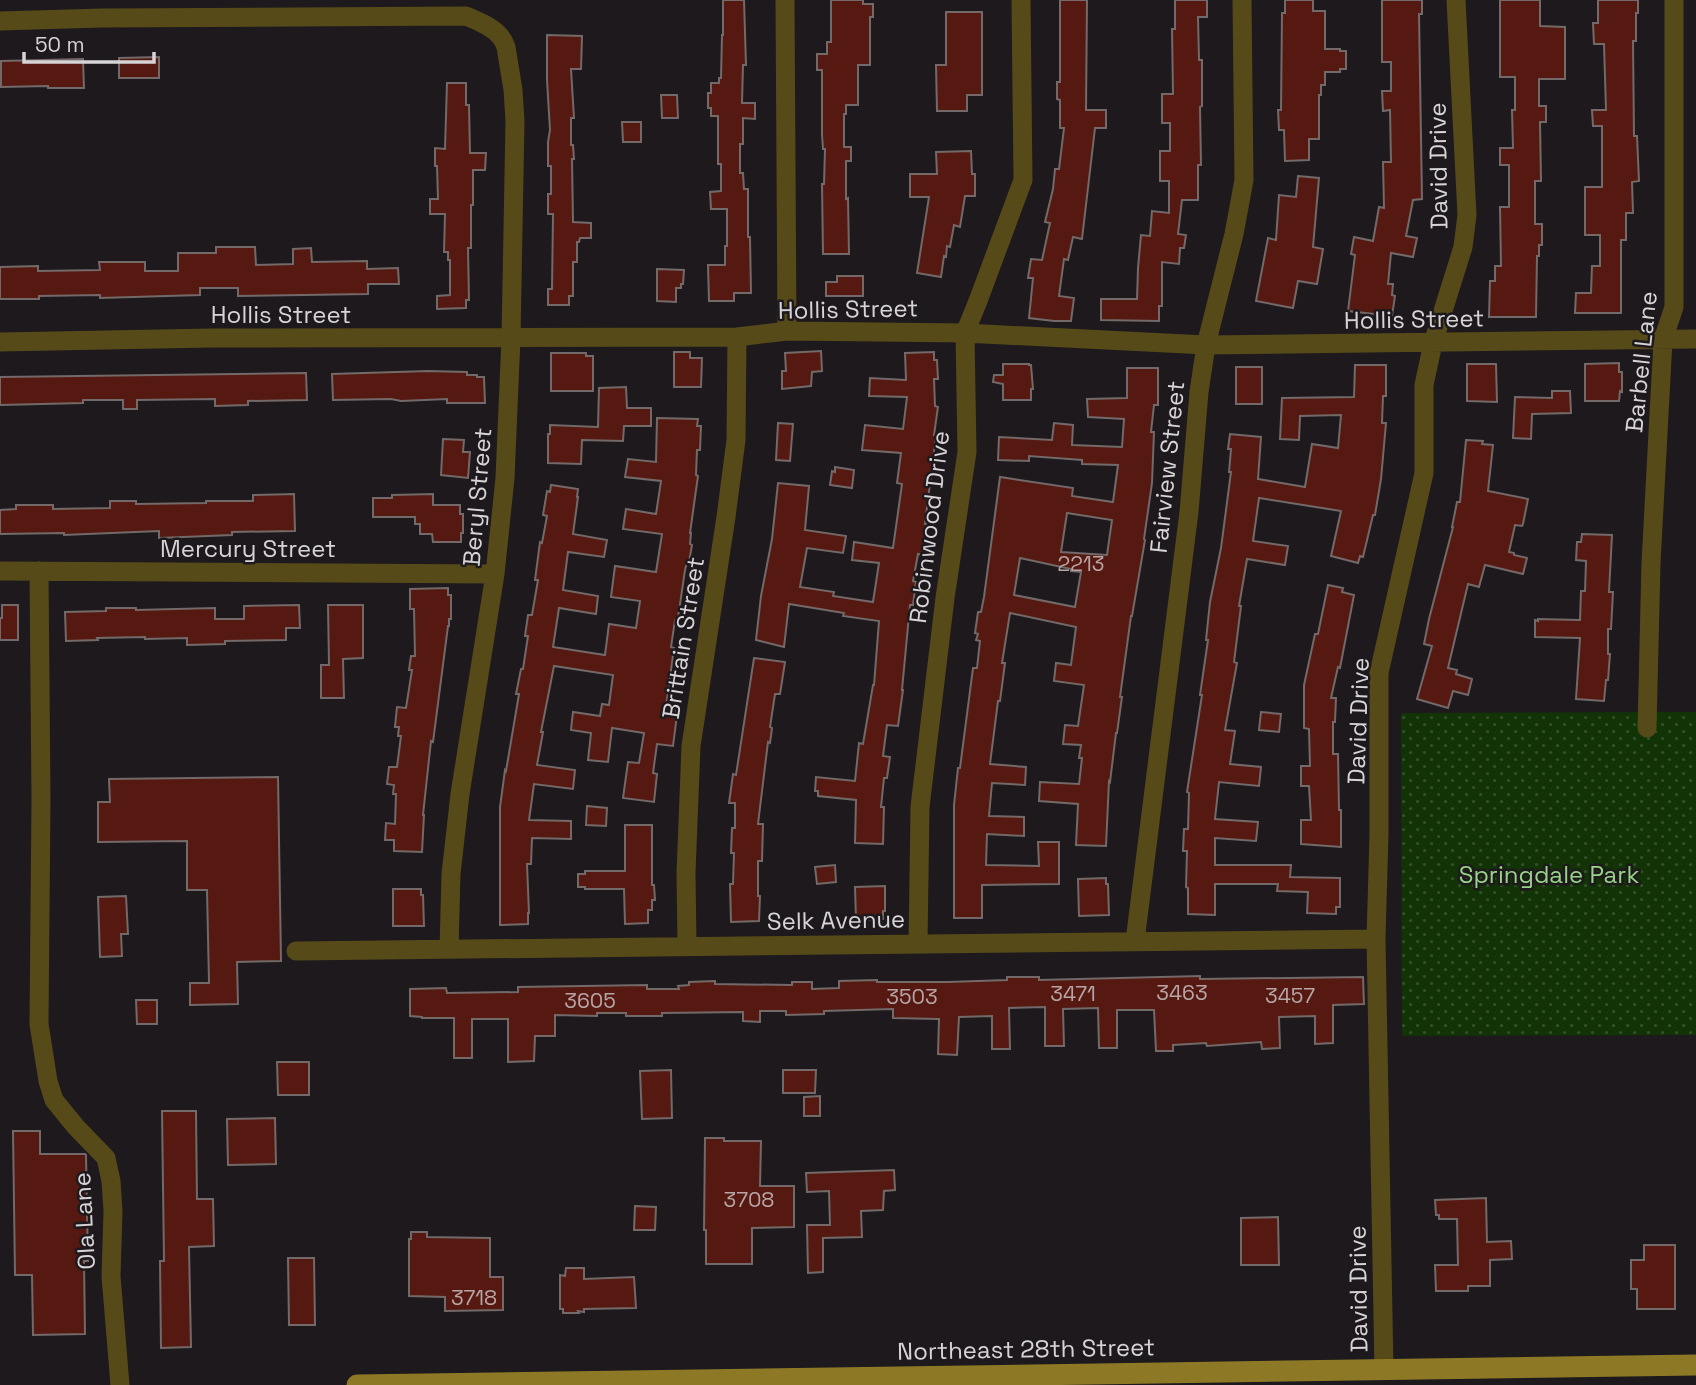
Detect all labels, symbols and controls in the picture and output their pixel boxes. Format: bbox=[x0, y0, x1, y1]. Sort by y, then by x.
scale bar bbox=[24, 21, 154, 65]
text: 50 m bbox=[35, 31, 85, 58]
street label: David Drive bbox=[1421, 102, 1455, 230]
street label: Barbell Lane bbox=[1618, 290, 1664, 434]
street label: Hollis Street bbox=[778, 292, 918, 326]
street label: Hollis Street bbox=[211, 299, 351, 330]
street label: Hollis Street bbox=[1344, 302, 1484, 336]
street label: Fairview Street bbox=[1143, 379, 1191, 555]
street label: Beryl Street bbox=[455, 426, 499, 568]
street label: Robinwood Drive bbox=[902, 429, 956, 625]
street label: Mercury Street bbox=[160, 533, 336, 564]
house number: 2213 bbox=[1058, 550, 1104, 577]
street label: Brittain Street bbox=[655, 555, 711, 721]
street label: David Drive bbox=[1340, 657, 1376, 785]
park label: Springdale Park bbox=[1459, 859, 1639, 890]
street label: Selk Avenue bbox=[767, 903, 905, 937]
house number: 3463 bbox=[1156, 979, 1208, 1006]
house number: 3471 bbox=[1050, 980, 1096, 1007]
house number: 3457 bbox=[1265, 982, 1315, 1009]
house number: 3503 bbox=[886, 983, 938, 1010]
house number: 3605 bbox=[564, 987, 616, 1014]
street label: Ola Lane bbox=[66, 1171, 102, 1271]
house number: 3708 bbox=[724, 1186, 774, 1213]
street label: David Drive bbox=[1341, 1225, 1375, 1353]
house number: 3718 bbox=[451, 1284, 497, 1311]
street label: Northeast 28th Street bbox=[897, 1331, 1155, 1367]

